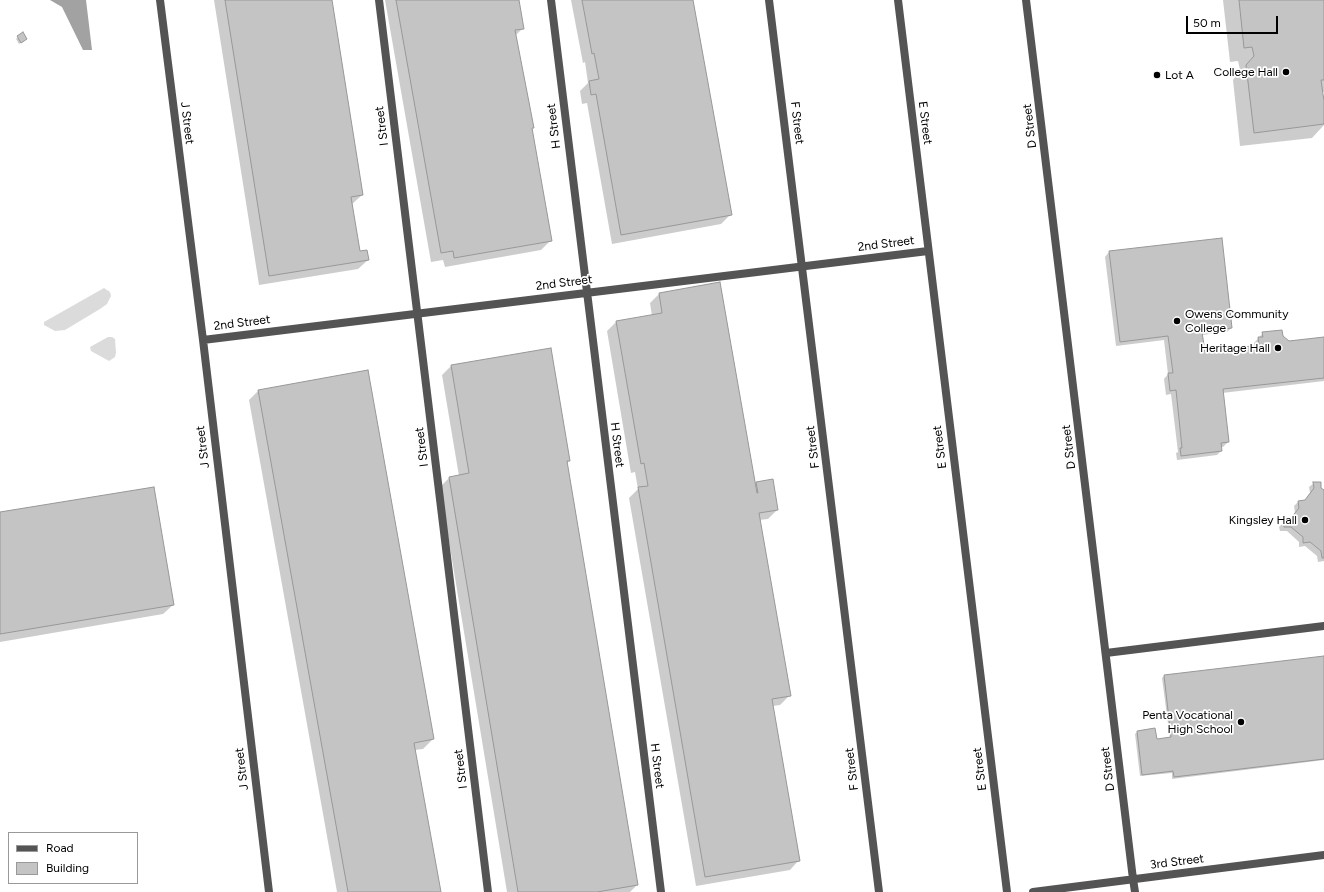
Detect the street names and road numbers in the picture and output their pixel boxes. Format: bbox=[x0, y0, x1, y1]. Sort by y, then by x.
street label: E Street bbox=[915, 100, 935, 146]
street label: J Street bbox=[177, 101, 197, 145]
street label: F Street bbox=[787, 101, 807, 145]
street label: H Street bbox=[544, 103, 564, 149]
street label: D Street bbox=[1020, 103, 1040, 149]
street label: I Street bbox=[372, 105, 392, 147]
street label: 2nd Street bbox=[857, 233, 915, 255]
street label: 2nd Street bbox=[535, 272, 593, 294]
street label: 2nd Street bbox=[213, 312, 271, 334]
street label: H Street bbox=[607, 422, 627, 468]
street label: E Street bbox=[930, 424, 950, 470]
street label: D Street bbox=[1059, 424, 1079, 470]
street label: J Street bbox=[193, 425, 213, 469]
street label: F Street bbox=[803, 425, 823, 469]
street label: I Street bbox=[412, 426, 432, 468]
street label: H Street bbox=[647, 743, 667, 789]
street label: E Street bbox=[970, 746, 990, 792]
street label: D Street bbox=[1098, 746, 1118, 792]
street label: J Street bbox=[232, 747, 252, 791]
street label: F Street bbox=[842, 747, 862, 791]
street label: I Street bbox=[451, 748, 471, 790]
street label: 3rd Street bbox=[1149, 852, 1205, 872]

